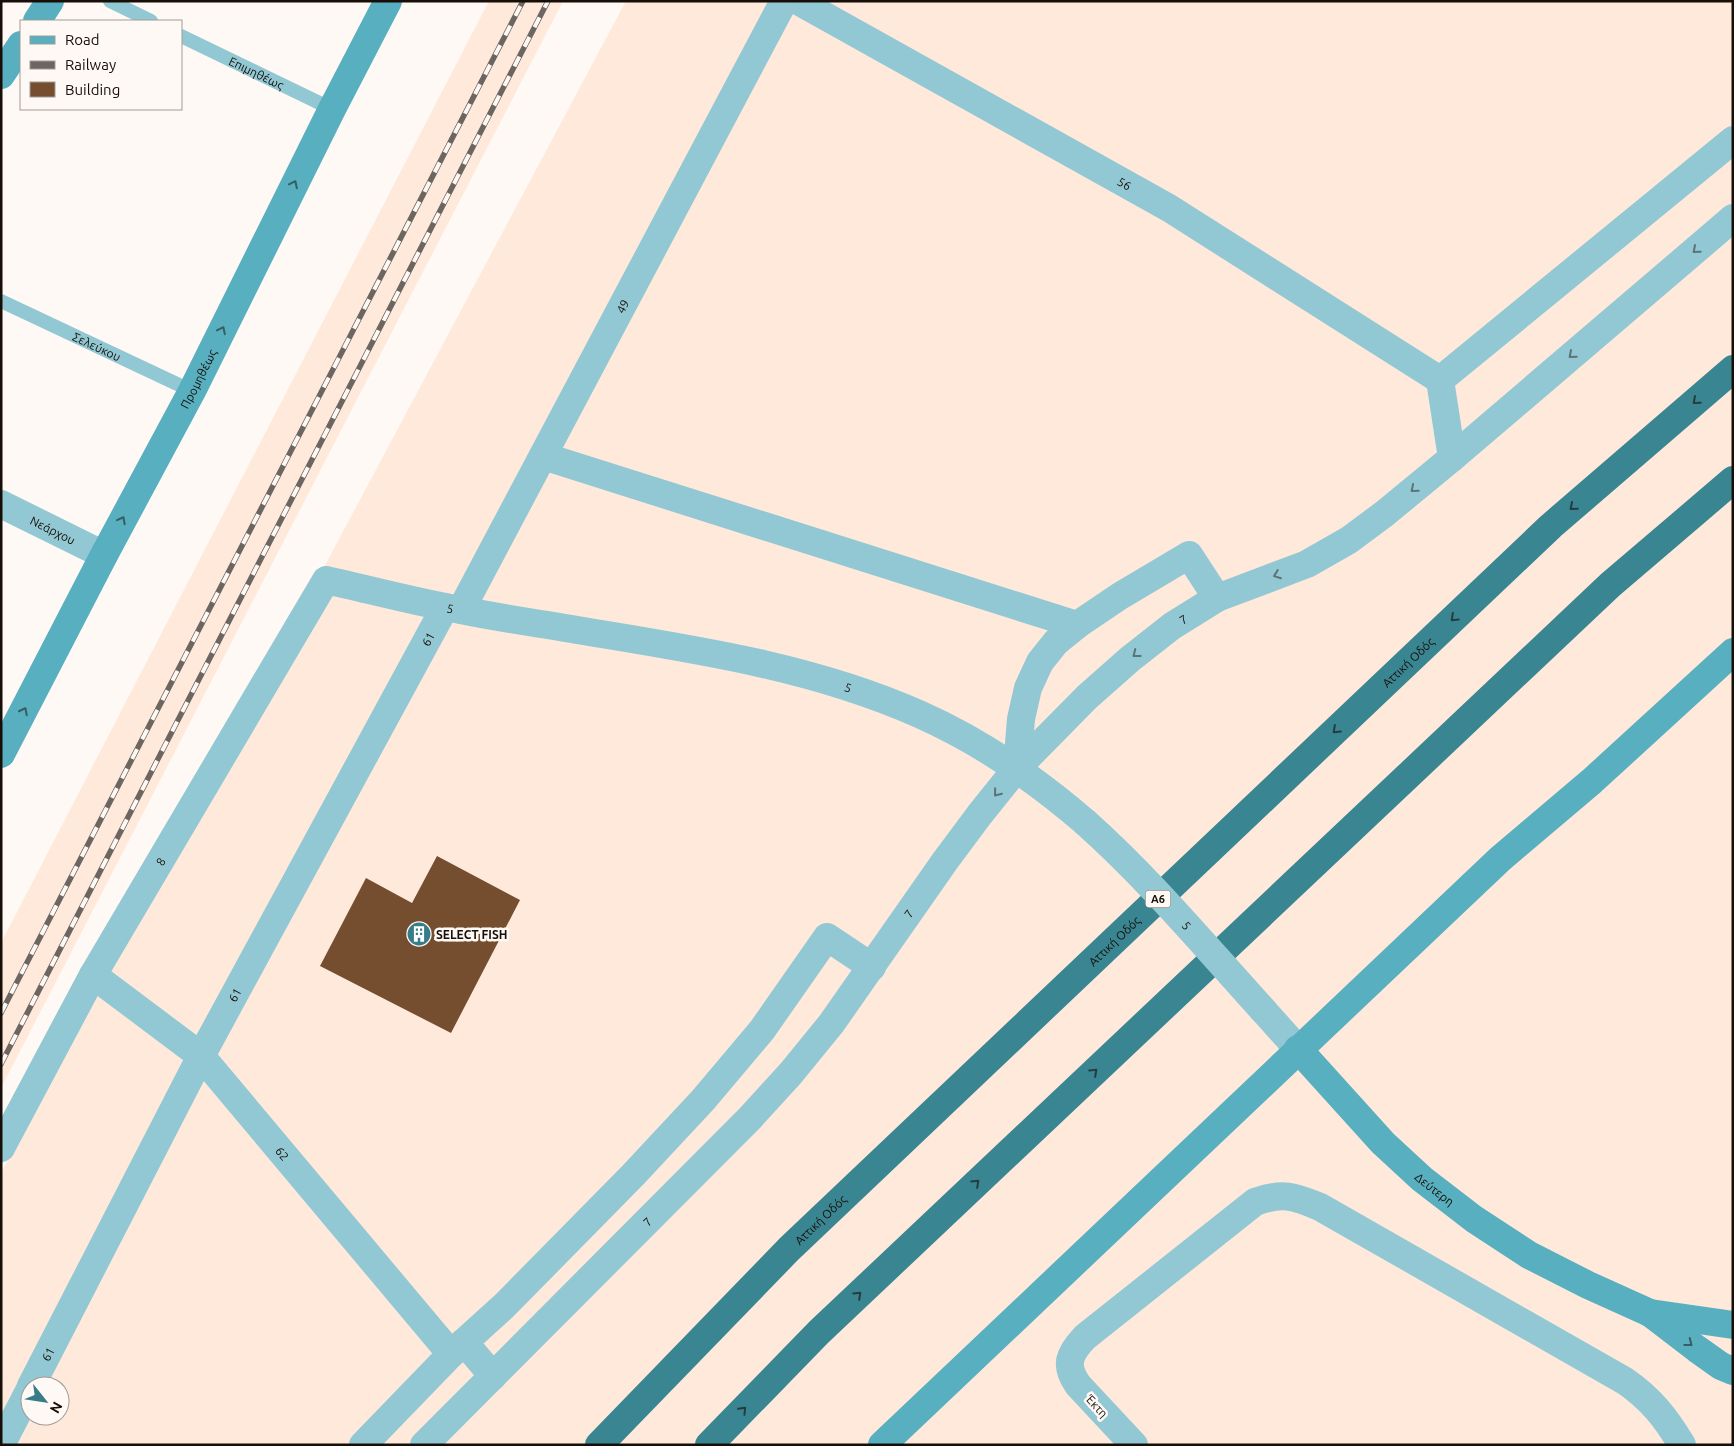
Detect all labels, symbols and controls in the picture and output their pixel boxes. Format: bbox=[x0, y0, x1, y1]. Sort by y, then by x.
legend bbox=[20, 20, 182, 110]
text: Road bbox=[65, 31, 100, 48]
street label: Επιμηθέως bbox=[227, 54, 287, 92]
text: Railway bbox=[65, 56, 116, 73]
text: Building bbox=[65, 81, 120, 98]
street label: 56 bbox=[1116, 174, 1134, 192]
one-way arrow bbox=[288, 180, 298, 189]
one-way arrow bbox=[1692, 244, 1701, 253]
street label: 49 bbox=[613, 297, 631, 315]
one-way arrow bbox=[216, 326, 226, 335]
street label: Σελεύκου bbox=[71, 329, 123, 363]
street label: Προμηθέως bbox=[177, 346, 220, 410]
one-way arrow bbox=[1569, 349, 1578, 358]
one-way arrow bbox=[1692, 395, 1701, 404]
one-way arrow bbox=[1411, 484, 1420, 492]
one-way arrow bbox=[1569, 501, 1578, 510]
street label: Νεάρχου bbox=[28, 513, 78, 546]
one-way arrow bbox=[116, 516, 126, 525]
one-way arrow bbox=[1273, 569, 1282, 579]
street label: 5 bbox=[446, 601, 455, 615]
street label: 7 bbox=[1177, 612, 1189, 626]
one-way arrow bbox=[1451, 612, 1460, 621]
street label: 61 bbox=[419, 630, 437, 648]
street label: Αττική Οδός bbox=[1379, 634, 1437, 689]
one-way arrow bbox=[1133, 648, 1142, 657]
street label: 5 bbox=[843, 680, 853, 694]
one-way arrow bbox=[18, 707, 28, 716]
one-way arrow bbox=[1333, 724, 1342, 733]
one-way arrow bbox=[994, 787, 1002, 796]
street label: 8 bbox=[153, 855, 168, 867]
road number: Α6 bbox=[1146, 891, 1170, 908]
street label: 7 bbox=[901, 907, 916, 920]
street label: Αττική Οδός bbox=[1086, 913, 1143, 968]
street label: 5 bbox=[1180, 918, 1194, 932]
building icon: SELECT FISH bbox=[406, 921, 432, 947]
place label: SELECT FISH bbox=[436, 928, 507, 941]
street label: 61 bbox=[225, 986, 243, 1004]
one-way arrow bbox=[1089, 1069, 1098, 1078]
street label: 62 bbox=[273, 1144, 292, 1163]
street label: Δεύτερη bbox=[1413, 1170, 1457, 1208]
one-way arrow bbox=[970, 1180, 979, 1189]
street label: Αττική Οδός bbox=[792, 1192, 850, 1247]
street label: 7 bbox=[640, 1214, 654, 1228]
one-way arrow bbox=[852, 1292, 861, 1301]
one-way arrow bbox=[1683, 1337, 1693, 1346]
street label: 61 bbox=[39, 1345, 56, 1363]
north arrow bbox=[20, 1376, 70, 1426]
street label: Έκτη bbox=[1083, 1391, 1111, 1420]
text: N bbox=[47, 1399, 66, 1416]
one-way arrow bbox=[737, 1407, 746, 1416]

